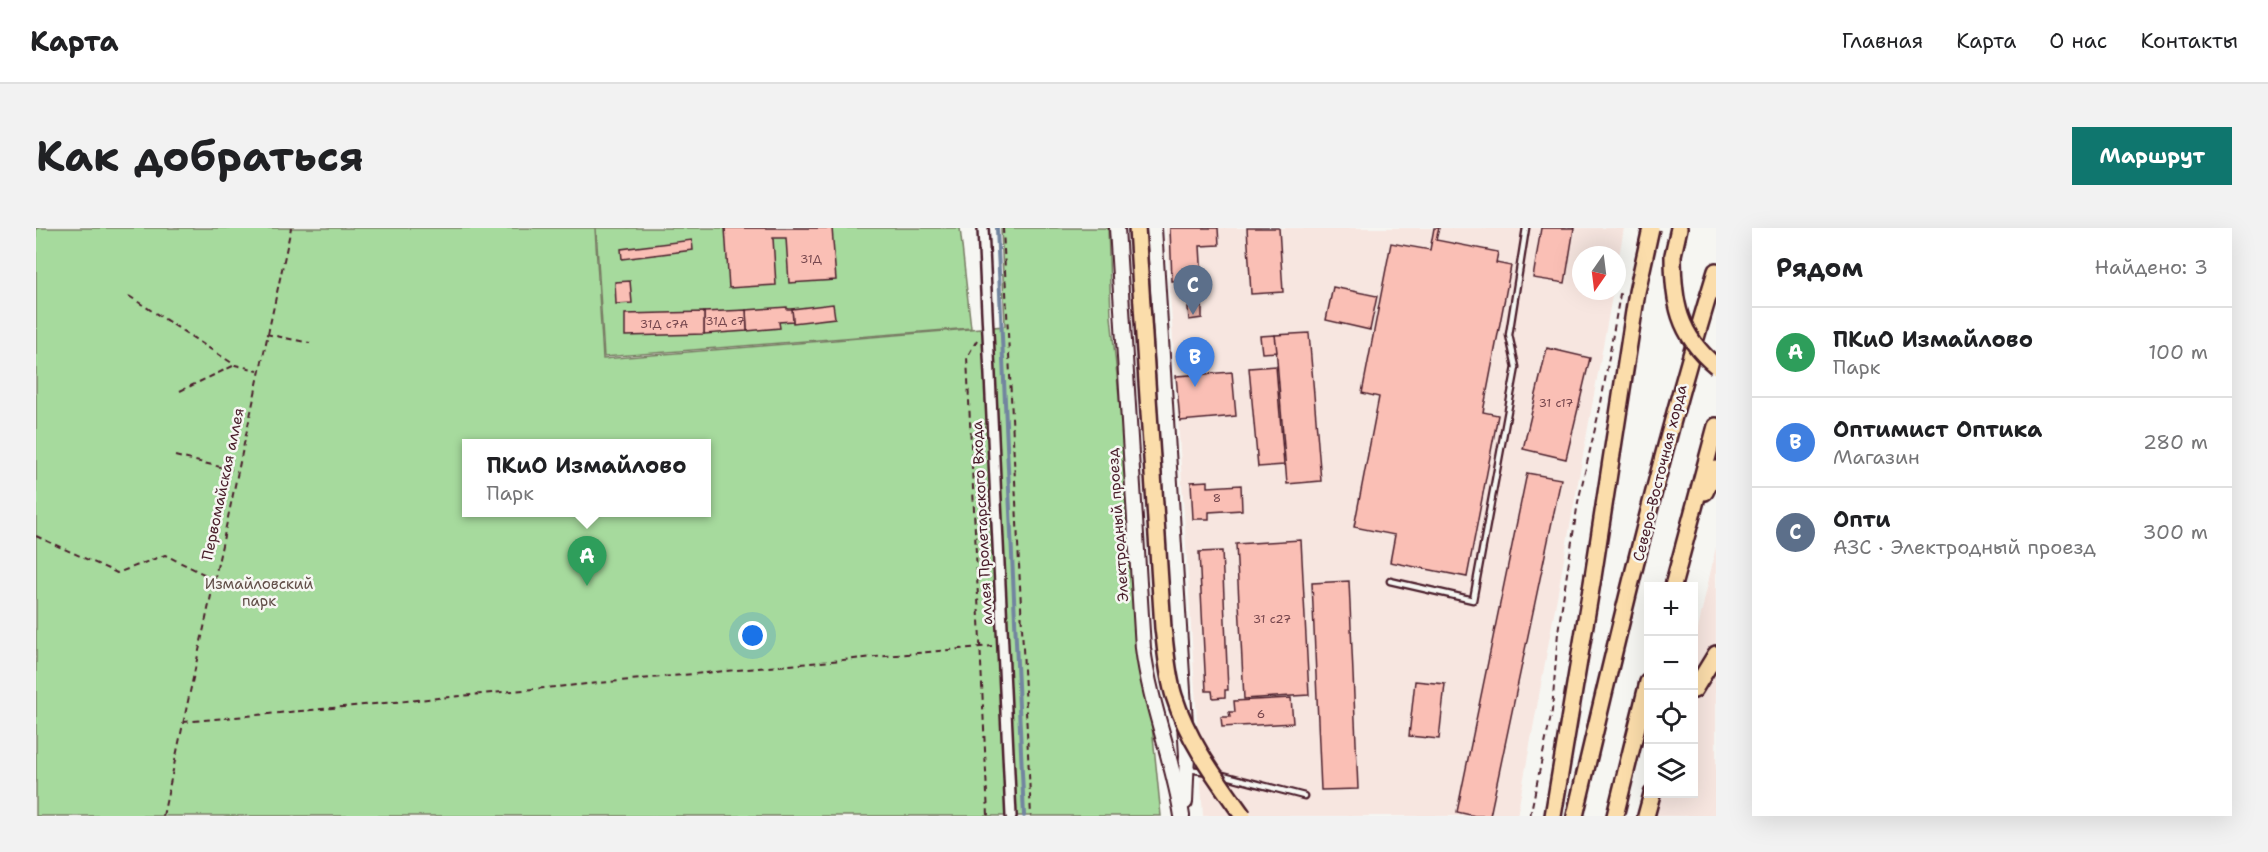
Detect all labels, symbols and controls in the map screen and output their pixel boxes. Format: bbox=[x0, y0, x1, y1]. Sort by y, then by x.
text: Карта bbox=[30, 22, 119, 60]
text: Главная bbox=[1842, 27, 1923, 55]
text: Карта bbox=[1956, 27, 2016, 55]
text: О нас bbox=[2049, 27, 2107, 55]
text: Контакты bbox=[2140, 27, 2238, 55]
button: Маршрут bbox=[2072, 127, 2232, 185]
text: Как добраться bbox=[36, 128, 364, 184]
north arrow bbox=[1572, 246, 1626, 300]
text: Рядом bbox=[1776, 250, 1863, 285]
house number: 31Д bbox=[800, 251, 822, 267]
text: Найдено: 3 bbox=[2095, 254, 2208, 280]
pin: C bbox=[1174, 266, 1212, 315]
house number: 31Д с7 bbox=[705, 313, 745, 329]
house number: 31Д с7А bbox=[640, 316, 689, 332]
text: ПКиО Измайлово bbox=[1833, 325, 2033, 354]
pin: B bbox=[1176, 338, 1214, 387]
text: A bbox=[1788, 339, 1803, 365]
text: 100 m bbox=[2148, 339, 2208, 365]
text: Парк bbox=[1833, 354, 1880, 380]
street label: Северо-Восточная хорда bbox=[1628, 382, 1692, 564]
house number: 31 с17 bbox=[1539, 395, 1573, 411]
street label: Первомайская аллея bbox=[197, 406, 249, 562]
text: Оптимист Оптика bbox=[1833, 415, 2042, 444]
street label: аллея Пролетарского Входа bbox=[967, 420, 997, 626]
text: B bbox=[1789, 429, 1802, 455]
text: 280 m bbox=[2143, 429, 2208, 455]
popup bbox=[462, 439, 711, 517]
text: Магазин bbox=[1833, 444, 1920, 470]
street label: Электродный проезд bbox=[1103, 447, 1133, 602]
text: ПКиО Измайлово bbox=[487, 451, 686, 480]
text: Парк bbox=[487, 480, 534, 506]
house number: 8 bbox=[1213, 490, 1221, 506]
text: Опти bbox=[1833, 505, 1891, 534]
text: C bbox=[1789, 519, 1802, 545]
text: 300 m bbox=[2142, 519, 2208, 545]
text: АЗС · Электродный проезд bbox=[1833, 534, 2096, 560]
pin: A bbox=[568, 536, 606, 586]
park label: Измайловский парк bbox=[205, 574, 314, 611]
map controls bbox=[1644, 582, 1698, 798]
button: + bbox=[1644, 582, 1698, 636]
house number: 31 с27 bbox=[1253, 611, 1291, 627]
your location bbox=[738, 621, 767, 650]
button: − bbox=[1644, 636, 1698, 690]
button: locate bbox=[1644, 690, 1698, 744]
house number: 6 bbox=[1257, 706, 1265, 722]
button: layers bbox=[1644, 744, 1698, 798]

